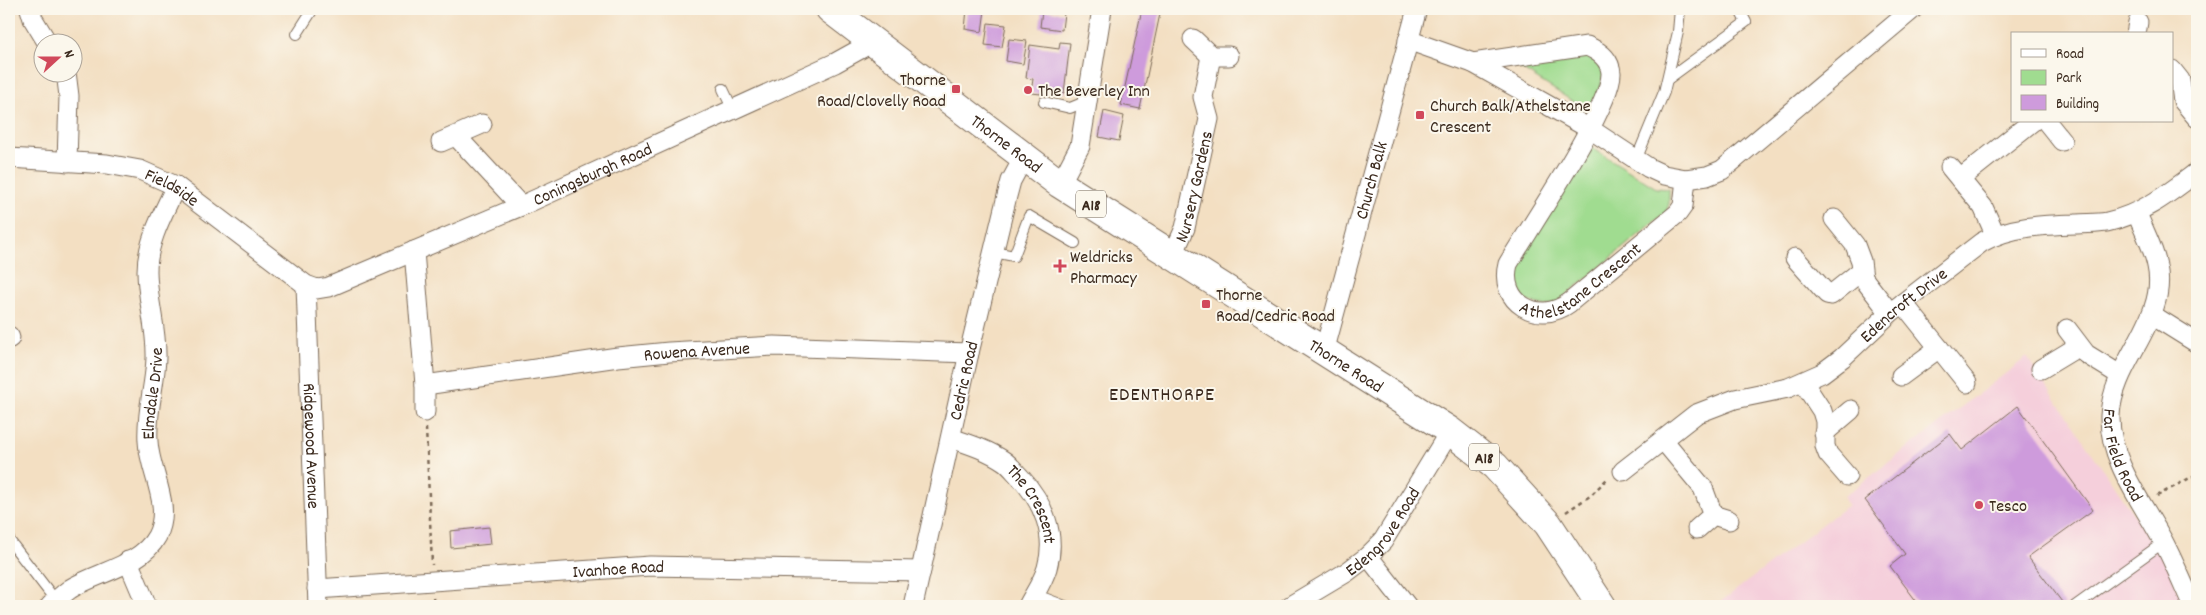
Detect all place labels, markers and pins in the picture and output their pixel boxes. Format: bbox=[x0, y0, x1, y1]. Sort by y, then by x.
place label: Thorne Road/Clovelly Road bbox=[817, 69, 946, 115]
place label: The Beverley Inn bbox=[1038, 80, 1150, 105]
marker: Thorne Road/Clovelly Road bbox=[950, 83, 962, 95]
marker: The Beverley Inn bbox=[1022, 84, 1034, 96]
place label: Church Balk/Athelstane Crescent bbox=[1430, 95, 1591, 141]
marker: Church Balk/Athelstane Crescent bbox=[1414, 109, 1426, 121]
place label: Weldricks Pharmacy bbox=[1070, 246, 1138, 292]
marker: Weldricks Pharmacy bbox=[1054, 260, 1066, 272]
place label: Thorne Road/Cedric Road bbox=[1216, 284, 1335, 330]
marker: Thorne Road/Cedric Road bbox=[1200, 298, 1212, 310]
place label: Tesco bbox=[1989, 495, 2027, 520]
marker: Tesco bbox=[1973, 499, 1985, 511]

